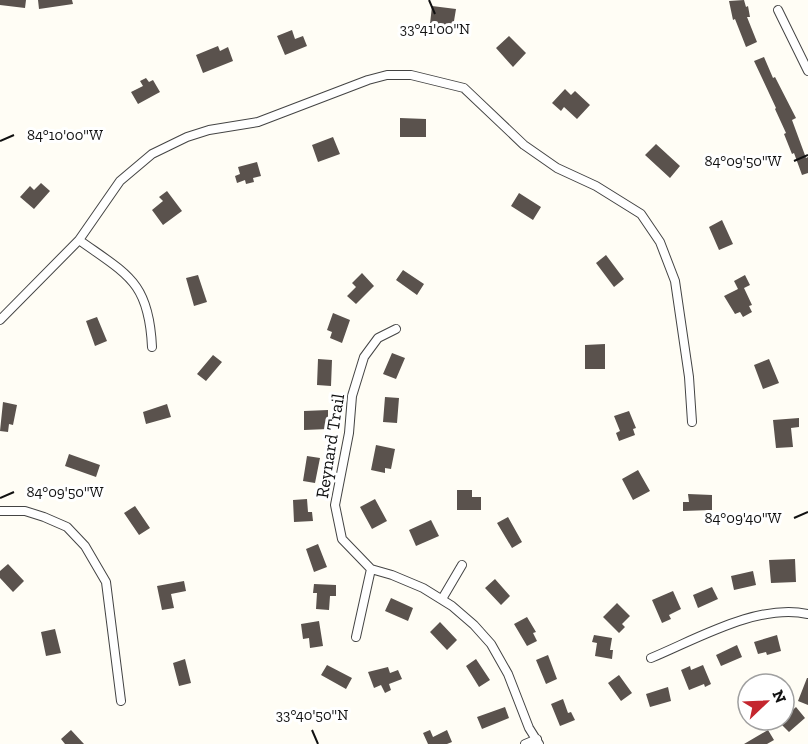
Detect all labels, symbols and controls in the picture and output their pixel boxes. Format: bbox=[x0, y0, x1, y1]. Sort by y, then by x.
text: 33°41'00"N bbox=[400, 20, 470, 38]
text: 84°10'00"W bbox=[27, 126, 103, 144]
text: 84°09'50"W bbox=[704, 152, 782, 170]
street label: Reynard Trail bbox=[311, 392, 349, 500]
text: 84°09'50"W bbox=[26, 483, 104, 501]
text: 84°09'40"W bbox=[705, 509, 782, 527]
north arrow bbox=[736, 672, 796, 732]
text: N bbox=[768, 687, 790, 706]
text: 33°40'50"N bbox=[276, 706, 348, 724]

